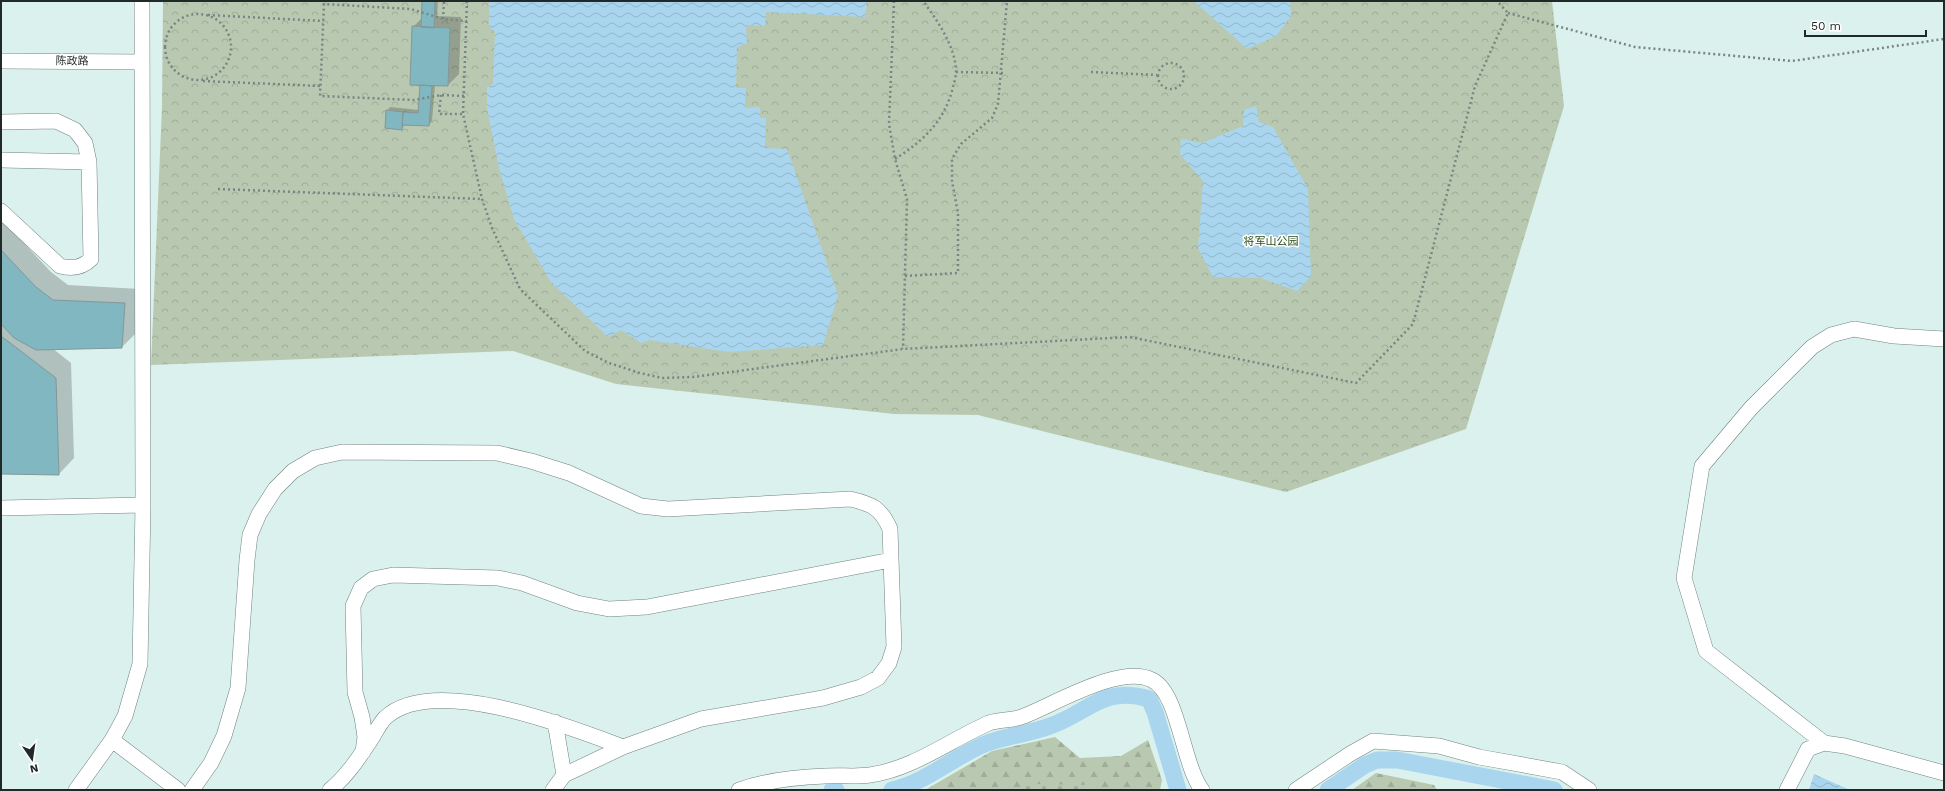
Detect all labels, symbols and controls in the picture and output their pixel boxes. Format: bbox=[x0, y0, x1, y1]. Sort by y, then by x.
scale bar bbox=[1805, 12, 1926, 38]
text: 50 m bbox=[1811, 19, 1841, 33]
street label: 陈政路 bbox=[55, 54, 89, 68]
park label: 将军山公园 bbox=[1244, 235, 1299, 248]
north arrow bbox=[12, 739, 52, 779]
text: N bbox=[29, 761, 40, 776]

